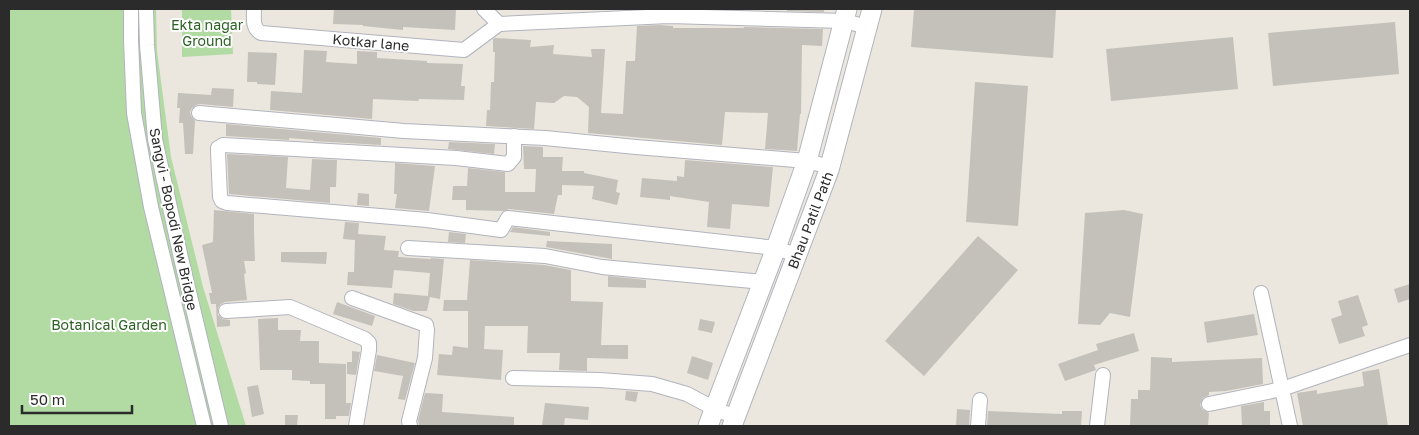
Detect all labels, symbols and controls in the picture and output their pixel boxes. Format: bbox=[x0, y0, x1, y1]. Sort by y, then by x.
park label: Ekta nagar Ground bbox=[171, 16, 244, 49]
street label: Kotkar lane bbox=[332, 30, 410, 54]
street label: Sangvi - Bopodi New Bridge bbox=[146, 126, 202, 312]
street label: Bhau Patil Path bbox=[784, 169, 836, 271]
park label: Botanical Garden bbox=[51, 316, 167, 333]
scale bar bbox=[22, 382, 132, 414]
text: 50 m bbox=[30, 390, 65, 408]

